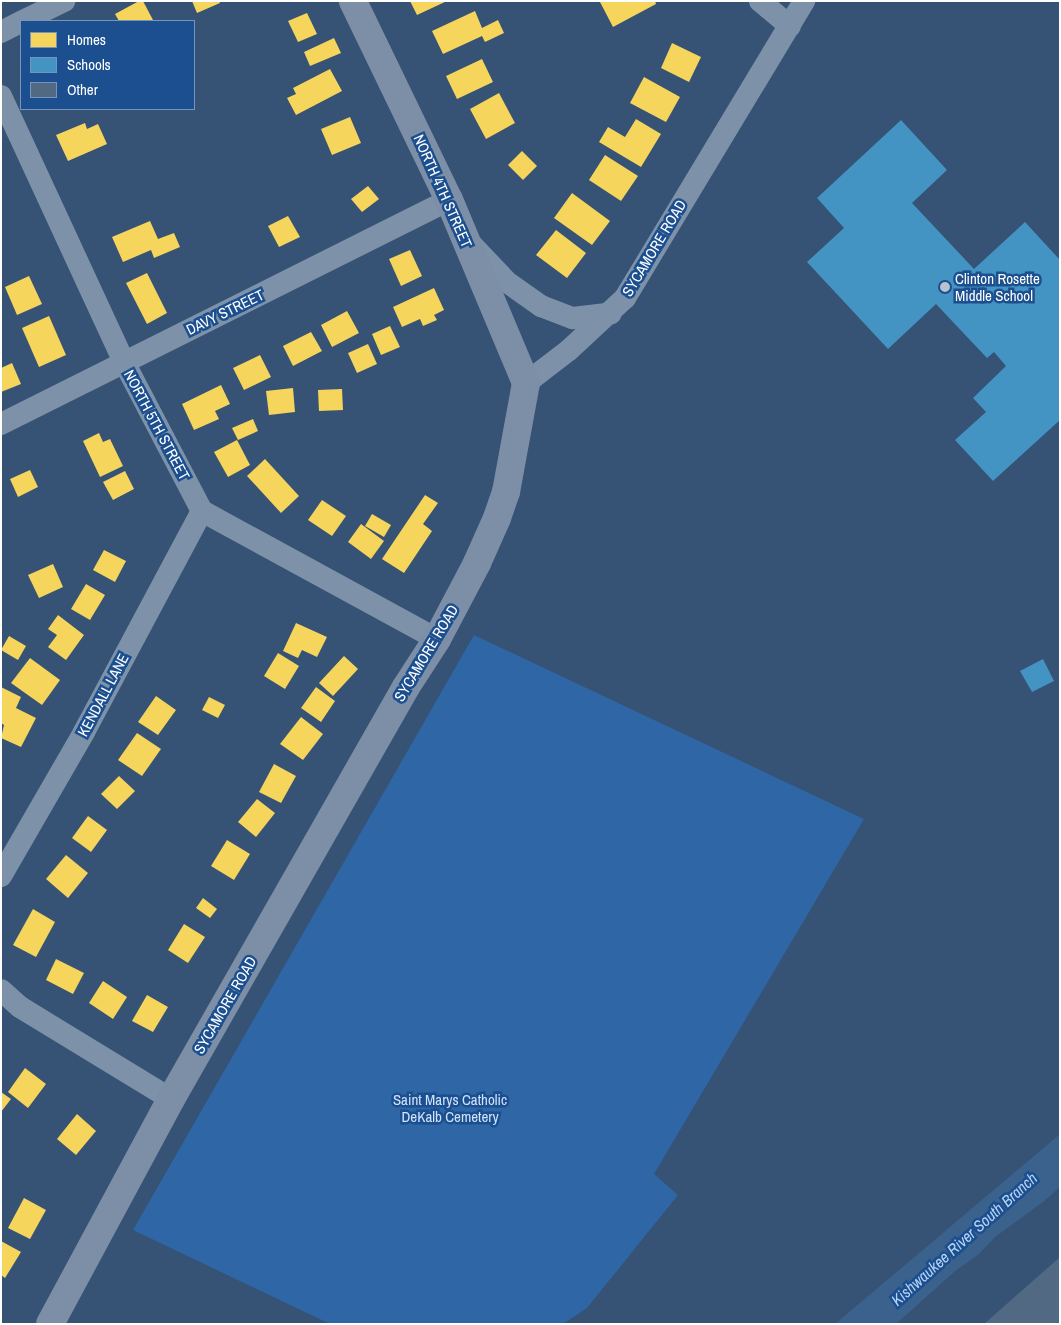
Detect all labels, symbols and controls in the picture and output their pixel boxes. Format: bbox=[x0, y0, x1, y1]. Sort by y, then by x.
legend bbox=[20, 20, 195, 110]
text: Homes bbox=[67, 29, 106, 50]
text: Schools bbox=[67, 54, 111, 75]
text: Other bbox=[67, 79, 98, 100]
street label: NORTH 4TH STREET bbox=[410, 132, 476, 250]
street label: SYCAMORE ROAD bbox=[618, 196, 690, 300]
place label: Clinton Rosette Middle School bbox=[955, 269, 1040, 304]
marker: Clinton Rosette Middle School bbox=[939, 281, 951, 293]
street label: DAVY STREET bbox=[183, 285, 267, 339]
street label: NORTH 5TH STREET bbox=[120, 367, 194, 483]
street label: SYCAMORE ROAD bbox=[390, 601, 462, 705]
street label: KENDALL LANE bbox=[74, 650, 132, 740]
street label: SYCAMORE ROAD bbox=[190, 953, 260, 1057]
park label: Saint Marys Catholic DeKalb Cemetery bbox=[393, 1090, 507, 1125]
water label: Kishwaukee River South Branch bbox=[887, 1168, 1041, 1310]

